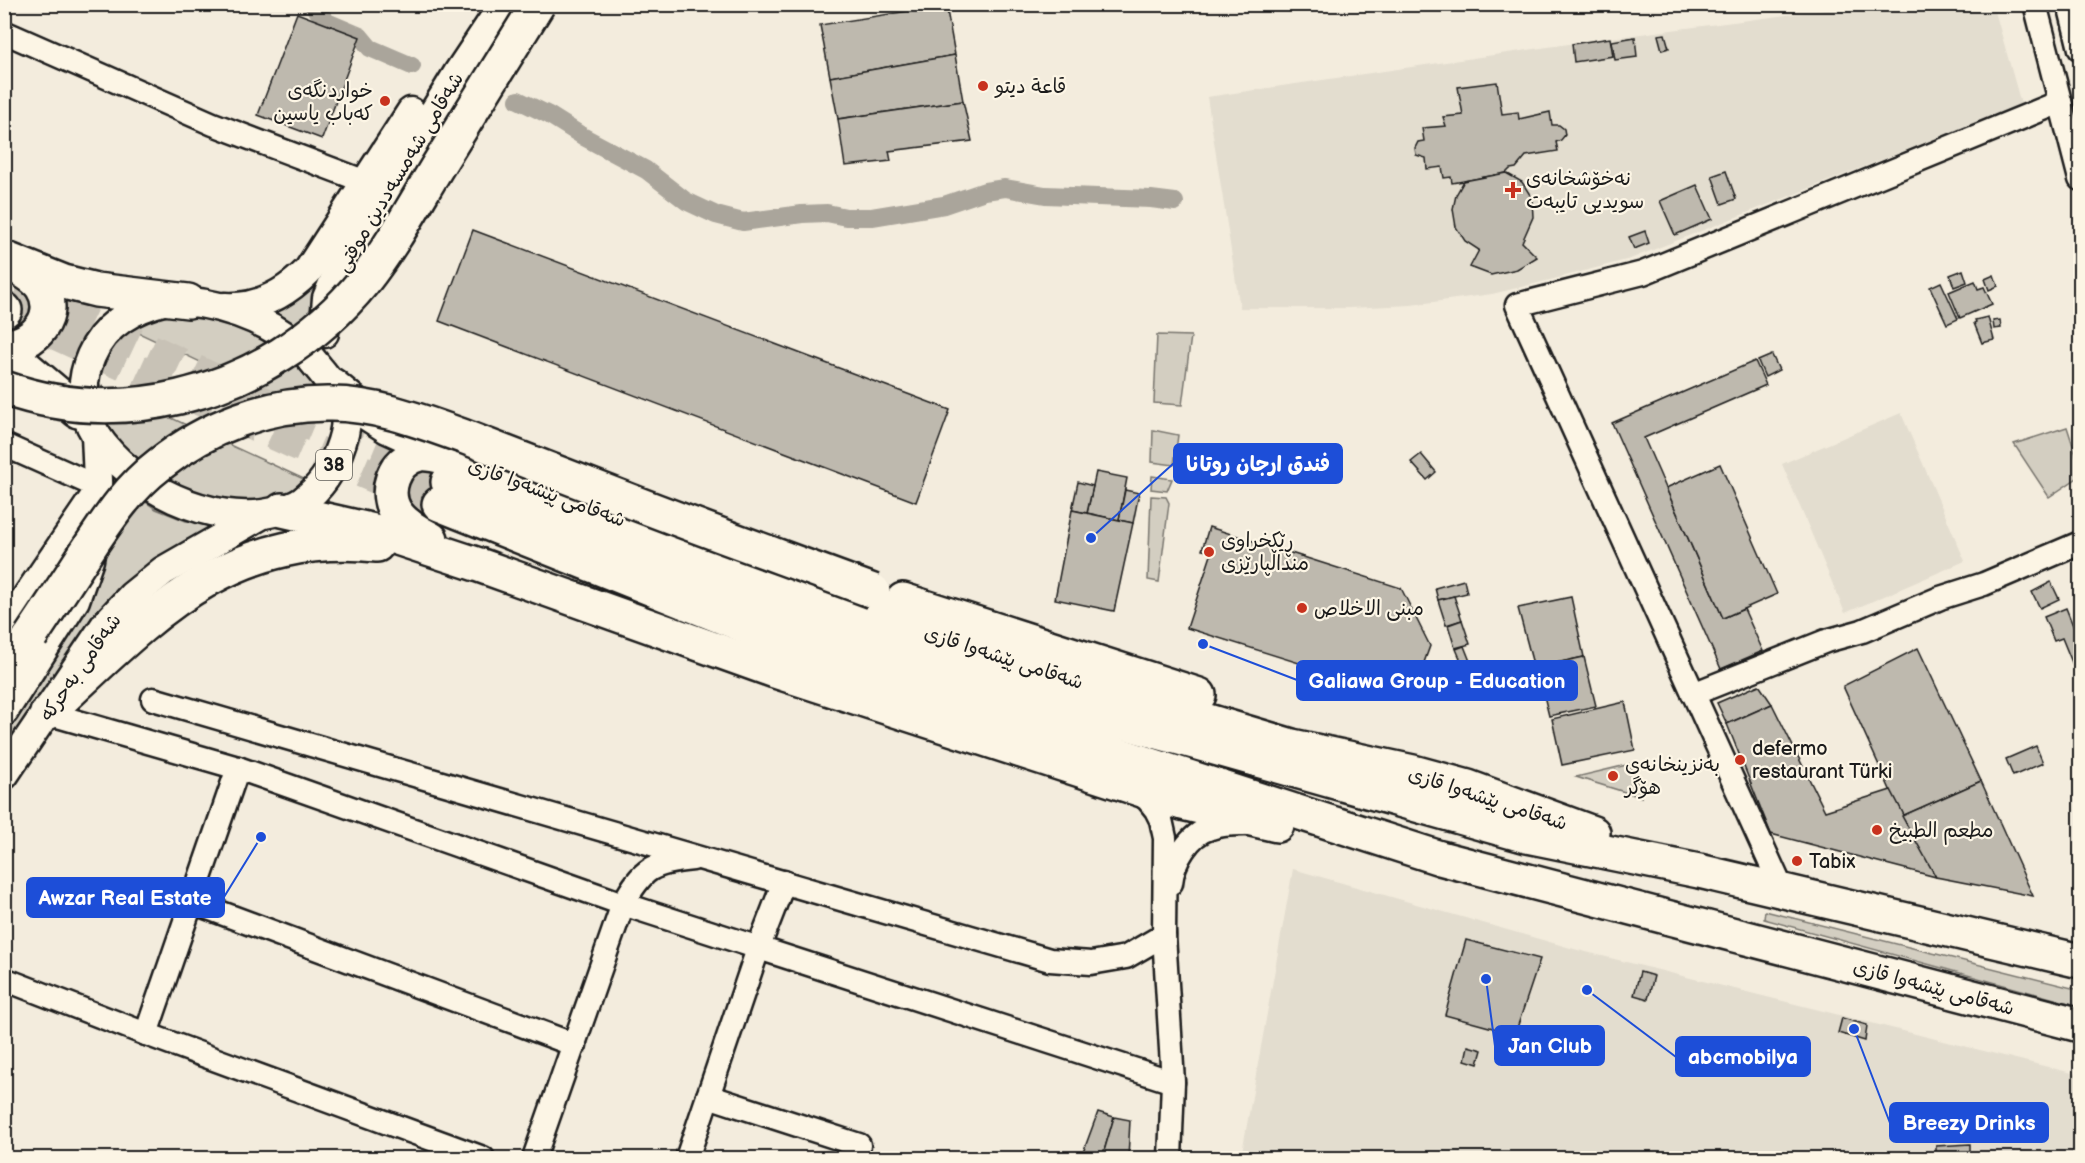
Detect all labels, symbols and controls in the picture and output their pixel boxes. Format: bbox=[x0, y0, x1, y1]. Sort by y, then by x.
street label: شەقامی شەمسەددین موفتی bbox=[331, 68, 469, 277]
place label: قاعة ديتو bbox=[994, 75, 1066, 99]
place label: خواردنگەی کەباب یاسین bbox=[273, 79, 373, 126]
marker: قاعة ديتو bbox=[976, 79, 990, 93]
marker: خواردنگەی کەباب یاسین bbox=[378, 94, 392, 108]
place label: نەخۆشخانەی سویدیی تایبەت bbox=[1526, 167, 1644, 214]
marker: نەخۆشخانەی سویدیی تایبەت bbox=[1504, 181, 1522, 199]
callout: فندق ارجان روتانا bbox=[1174, 444, 1342, 483]
road number: 38 bbox=[316, 450, 352, 480]
text: فندق ارجان روتانا bbox=[1186, 452, 1330, 477]
street label: شەقامی پێشەوا قازی bbox=[465, 453, 629, 533]
place label: ڕێکخراوی منداڵپارێزی bbox=[1221, 529, 1309, 576]
marker: ڕێکخراوی منداڵپارێزی bbox=[1202, 545, 1216, 559]
place label: مبنى الاخلاص bbox=[1314, 597, 1424, 621]
marker: مبنى الاخلاص bbox=[1295, 601, 1309, 615]
street label: شەقامی بەحرکە bbox=[35, 609, 127, 726]
street label: شەقامی پێشەوا قازی bbox=[921, 621, 1086, 695]
callout: Galiawa Group - Education bbox=[1297, 661, 1577, 700]
text: Galiawa Group - Education bbox=[1309, 669, 1565, 694]
place label: defermo restaurant Türki bbox=[1752, 737, 1892, 784]
place label: بەنزینخانەی هۆگر bbox=[1623, 753, 1720, 800]
marker: defermo restaurant Türki bbox=[1733, 753, 1747, 767]
street label: شەقامی پێشەوا قازی bbox=[1405, 762, 1570, 836]
marker: بەنزینخانەی هۆگر bbox=[1606, 769, 1620, 783]
place label: مطعم الطبيخ bbox=[1889, 819, 1994, 845]
marker: مطعم الطبيخ bbox=[1870, 823, 1884, 837]
place label: Tabix bbox=[1809, 850, 1856, 874]
marker: Tabix bbox=[1790, 854, 1804, 868]
callout: Awzar Real Estate bbox=[27, 878, 224, 917]
text: Awzar Real Estate bbox=[37, 886, 212, 911]
street label: شەقامی پێشەوا قازی bbox=[1851, 955, 2017, 1021]
callout: Jan Club bbox=[1495, 1026, 1604, 1065]
text: Jan Club bbox=[1508, 1034, 1592, 1059]
callout: abcmobilya bbox=[1676, 1037, 1810, 1076]
text: abcmobilya bbox=[1688, 1045, 1798, 1070]
callout: Breezy Drinks bbox=[1890, 1103, 2048, 1142]
text: Breezy Drinks bbox=[1903, 1111, 2035, 1136]

